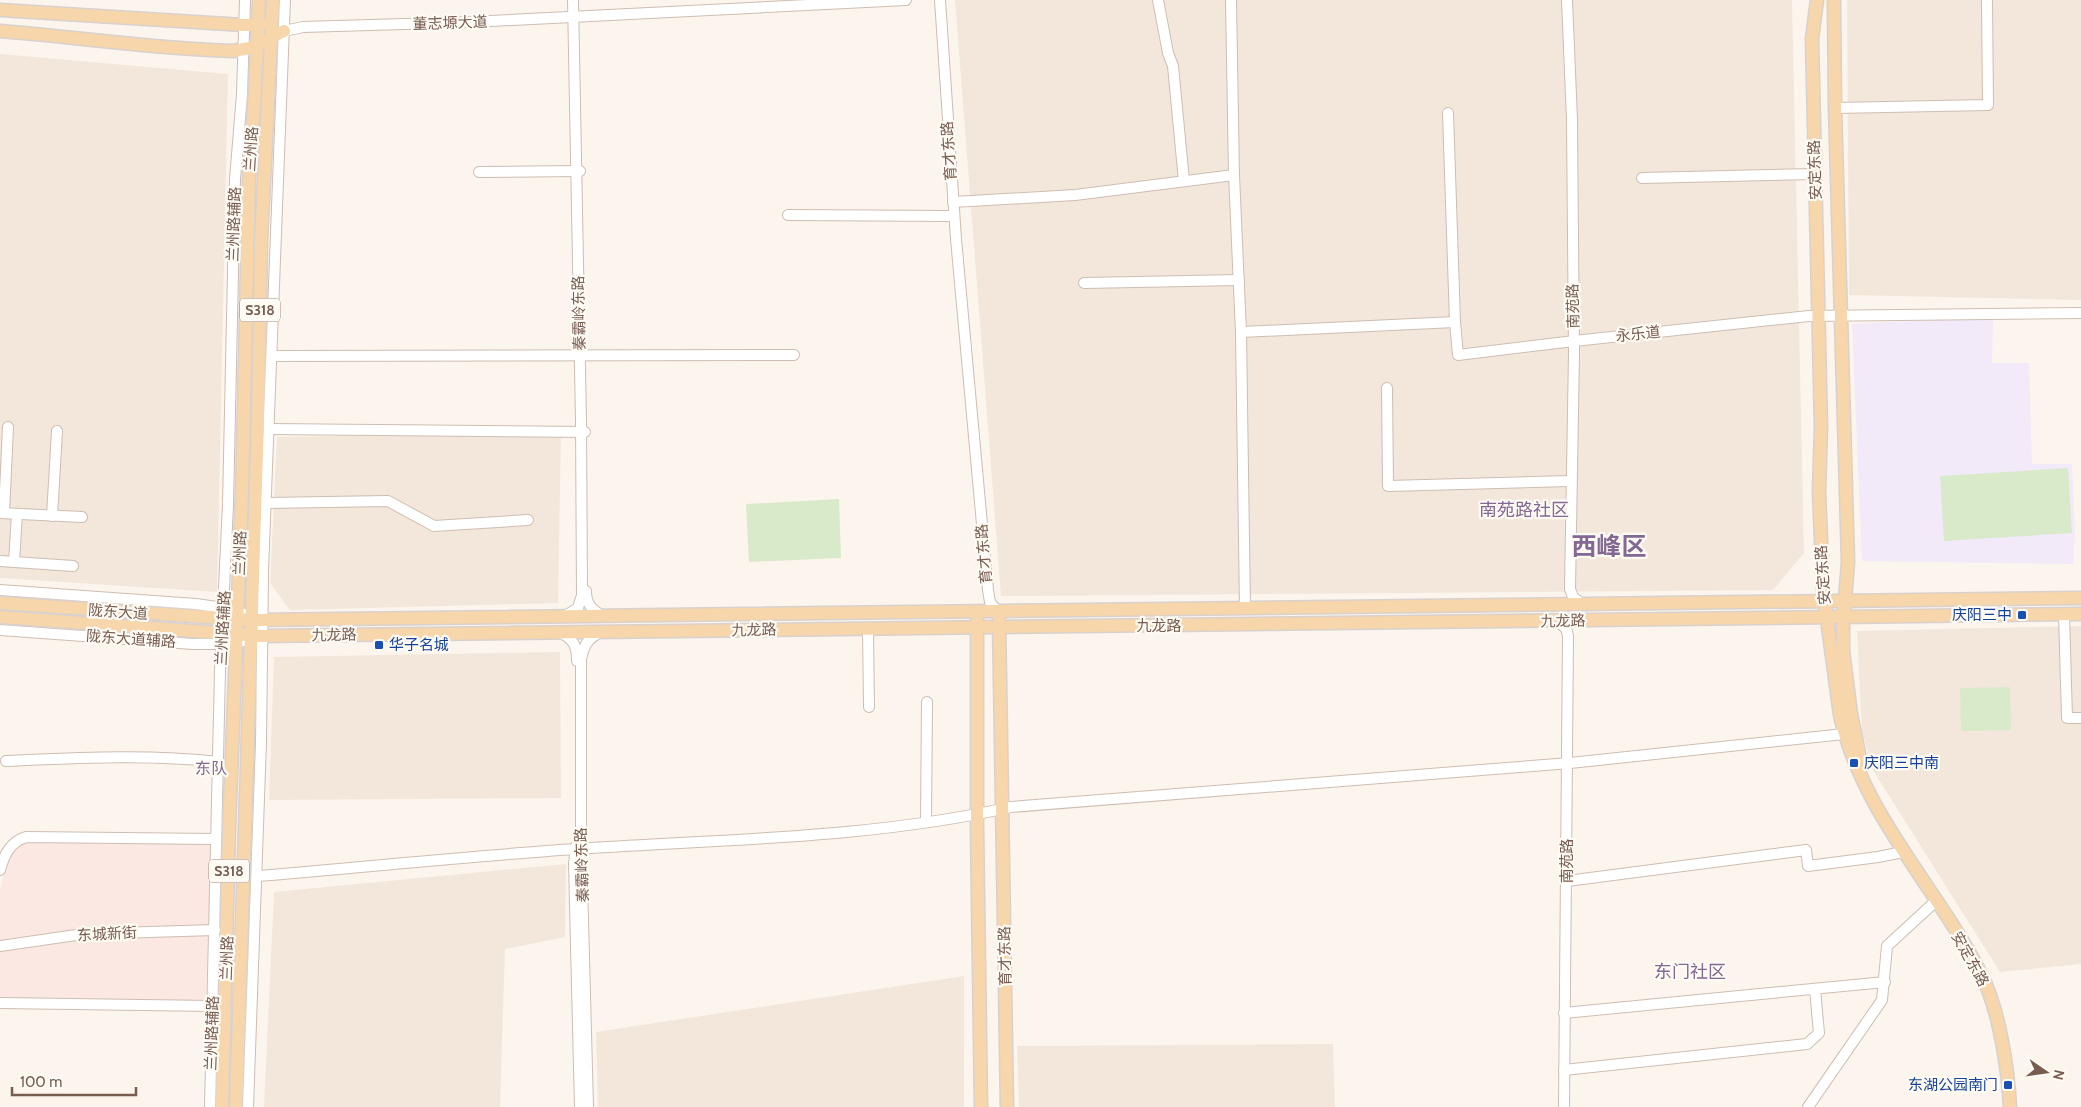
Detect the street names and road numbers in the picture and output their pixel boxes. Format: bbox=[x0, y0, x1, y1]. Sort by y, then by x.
street label: 董志塬大道 bbox=[412, 13, 488, 33]
street label: 育才东路 bbox=[938, 120, 960, 182]
street label: 兰州路 bbox=[240, 126, 262, 172]
street label: 安定东路 bbox=[1805, 140, 1825, 200]
street label: 兰州路辅路 bbox=[224, 186, 244, 262]
street label: 秦霸岭东路 bbox=[569, 275, 589, 351]
street label: 南苑路 bbox=[1564, 283, 1582, 329]
road number: S318 bbox=[240, 298, 280, 322]
street label: 永乐道 bbox=[1615, 323, 1661, 345]
street label: 育才东路 bbox=[972, 523, 996, 585]
street label: 兰州路 bbox=[230, 530, 250, 576]
street label: 安定东路 bbox=[1812, 544, 1834, 606]
street label: 兰州路辅路 bbox=[212, 590, 234, 666]
street label: 陇东大道 bbox=[87, 601, 149, 623]
street label: 九龙路 bbox=[1540, 612, 1586, 630]
street label: 九龙路 bbox=[1136, 617, 1182, 635]
street label: 九龙路 bbox=[731, 621, 777, 639]
street label: 九龙路 bbox=[311, 626, 357, 644]
street label: 陇东大道辅路 bbox=[85, 627, 177, 651]
street label: 秦霸岭东路 bbox=[572, 827, 592, 903]
street label: 南苑路 bbox=[1558, 838, 1576, 884]
road number: S318 bbox=[209, 859, 249, 882]
street label: 东城新街 bbox=[77, 923, 137, 945]
street label: 育才东路 bbox=[995, 926, 1015, 986]
street label: 安定东路 bbox=[1948, 928, 1992, 990]
street label: 兰州路 bbox=[217, 935, 237, 981]
street label: 兰州路辅路 bbox=[202, 995, 222, 1071]

